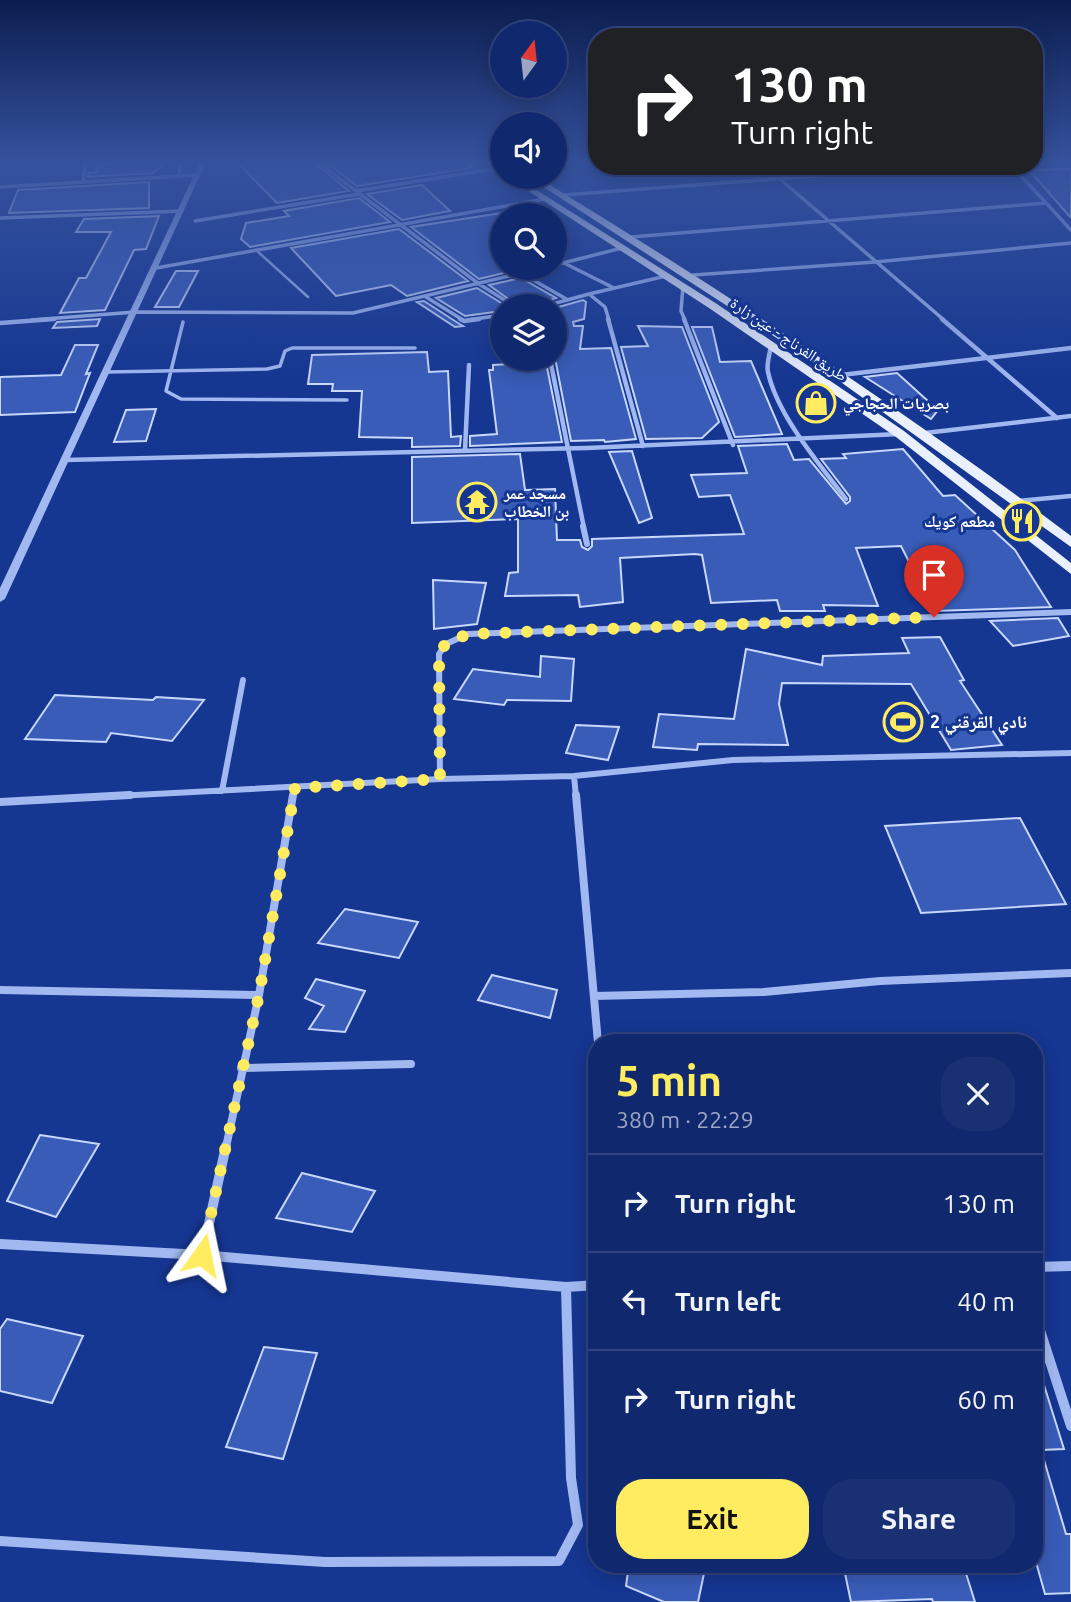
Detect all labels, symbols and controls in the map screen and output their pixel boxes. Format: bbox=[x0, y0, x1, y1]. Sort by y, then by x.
north arrow bbox=[490, 21, 567, 98]
map controls bbox=[490, 21, 567, 371]
icon: right bbox=[616, 56, 707, 147]
text: 130 m bbox=[731, 56, 868, 111]
button: sound bbox=[490, 112, 567, 189]
text: Turn right bbox=[731, 114, 873, 150]
button: search bbox=[490, 203, 567, 280]
street label: طريق الفرناج - عين زارة bbox=[726, 293, 851, 386]
button: layers bbox=[490, 294, 567, 371]
shop icon: بصريات الحجاجي bbox=[795, 382, 837, 424]
place label: بصريات الحجاجي bbox=[843, 394, 949, 416]
temple icon: مسجد عمر بن الخطاب bbox=[456, 481, 498, 523]
place label: مسجد عمر بن الخطاب bbox=[503, 484, 569, 521]
restaurant icon: مطعم كويك bbox=[1001, 500, 1043, 542]
place label: مطعم كويك bbox=[924, 512, 995, 533]
pin bbox=[904, 545, 964, 617]
icon: arrive bbox=[915, 556, 953, 594]
sports icon: نادي القرقني 2 bbox=[882, 701, 924, 743]
place label: نادي القرقني 2 bbox=[930, 711, 1027, 736]
text: 5 min bbox=[616, 1057, 722, 1104]
button: close bbox=[941, 1057, 1015, 1131]
text: 380 m · 22:29 bbox=[616, 1107, 754, 1132]
icon: right bbox=[616, 1184, 654, 1222]
text: Turn right bbox=[675, 1189, 796, 1218]
text: 130 m bbox=[943, 1189, 1015, 1218]
position arrow bbox=[165, 1218, 239, 1292]
icon: left bbox=[616, 1282, 654, 1320]
text: Turn left bbox=[675, 1287, 781, 1316]
text: 40 m bbox=[957, 1287, 1015, 1316]
icon: right bbox=[616, 1380, 654, 1418]
text: Turn right bbox=[675, 1385, 796, 1414]
text: 60 m bbox=[957, 1385, 1015, 1414]
button: Exit bbox=[616, 1479, 809, 1559]
button: Share bbox=[823, 1479, 1015, 1559]

